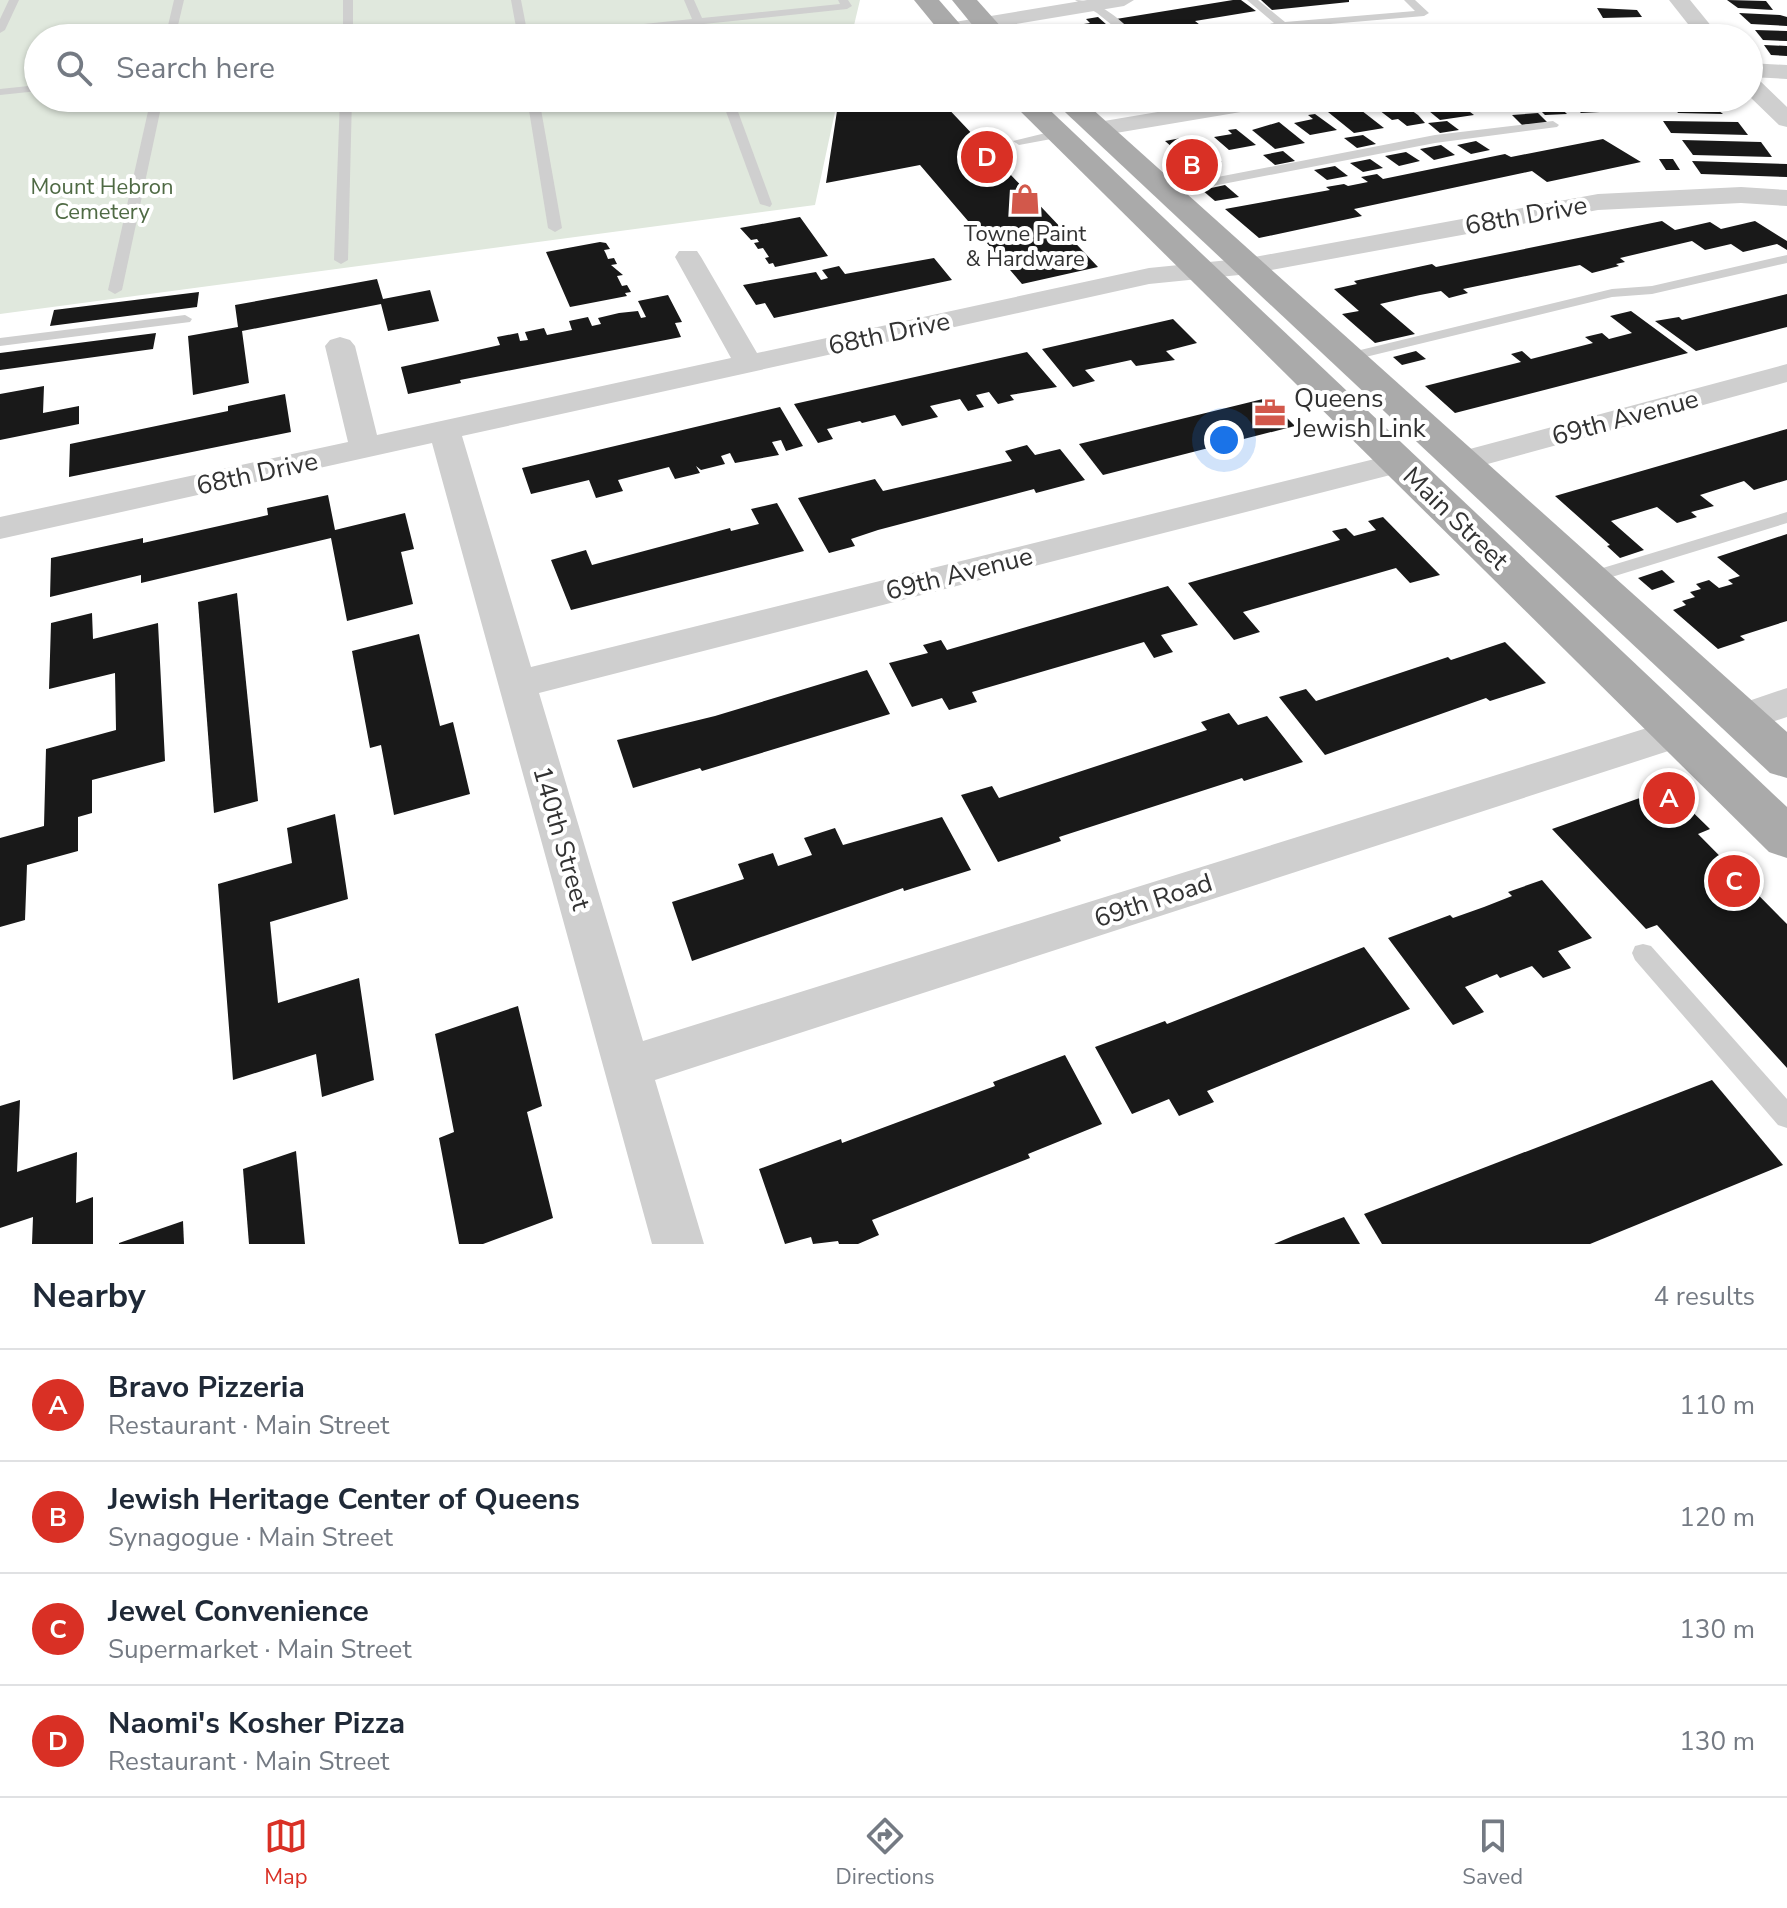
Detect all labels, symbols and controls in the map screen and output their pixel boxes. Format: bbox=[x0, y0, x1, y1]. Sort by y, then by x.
search box bbox=[24, 24, 1763, 112]
icon: search bbox=[52, 46, 96, 90]
text: Search here bbox=[116, 48, 275, 89]
pin: D bbox=[961, 127, 1013, 187]
pin: B bbox=[1166, 135, 1218, 195]
park label: Mount Hebron Cemetery bbox=[31, 172, 173, 227]
shop icon: Towne Paint & Hardware bbox=[1008, 182, 1042, 216]
street label: 68th Drive bbox=[1462, 188, 1590, 243]
place label: Towne Paint & Hardware bbox=[964, 219, 1086, 274]
street label: 68th Drive bbox=[825, 304, 953, 363]
place label: Queens Jewish Link bbox=[1293, 381, 1427, 446]
street label: 69th Avenue bbox=[1548, 381, 1702, 454]
office icon: Queens Jewish Link bbox=[1253, 396, 1287, 430]
your location bbox=[1204, 420, 1244, 460]
street label: 68th Drive bbox=[193, 444, 321, 503]
street label: Main Street bbox=[1395, 459, 1517, 578]
street label: 69th Avenue bbox=[882, 538, 1036, 609]
street label: 140th Street bbox=[524, 762, 599, 915]
pin: A bbox=[1643, 768, 1695, 828]
pin: C bbox=[1708, 851, 1760, 911]
street label: 69th Road bbox=[1090, 865, 1217, 936]
text: Nearby bbox=[32, 1273, 146, 1319]
text: 4 results bbox=[1654, 1279, 1755, 1314]
text: Bravo Pizzeria bbox=[108, 1367, 305, 1408]
text: A bbox=[48, 1388, 68, 1423]
text: 110 m bbox=[1679, 1388, 1755, 1423]
text: Restaurant · Main Street bbox=[108, 1408, 389, 1443]
text: Jewish Heritage Center of Queens bbox=[108, 1479, 580, 1520]
text: B bbox=[49, 1500, 67, 1535]
text: 120 m bbox=[1679, 1500, 1755, 1535]
text: Synagogue · Main Street bbox=[108, 1520, 393, 1555]
text: Jewel Convenience bbox=[108, 1591, 369, 1632]
text: C bbox=[49, 1612, 67, 1647]
text: 130 m bbox=[1679, 1612, 1755, 1647]
text: Supermarket · Main Street bbox=[108, 1632, 412, 1667]
text: Naomi's Kosher Pizza bbox=[108, 1703, 405, 1744]
text: D bbox=[48, 1724, 68, 1759]
text: 130 m bbox=[1679, 1724, 1755, 1759]
text: Restaurant · Main Street bbox=[108, 1744, 389, 1779]
tab: Map bbox=[264, 1814, 308, 1892]
tab: Directions bbox=[836, 1814, 935, 1892]
tab: Saved bbox=[1462, 1814, 1523, 1892]

